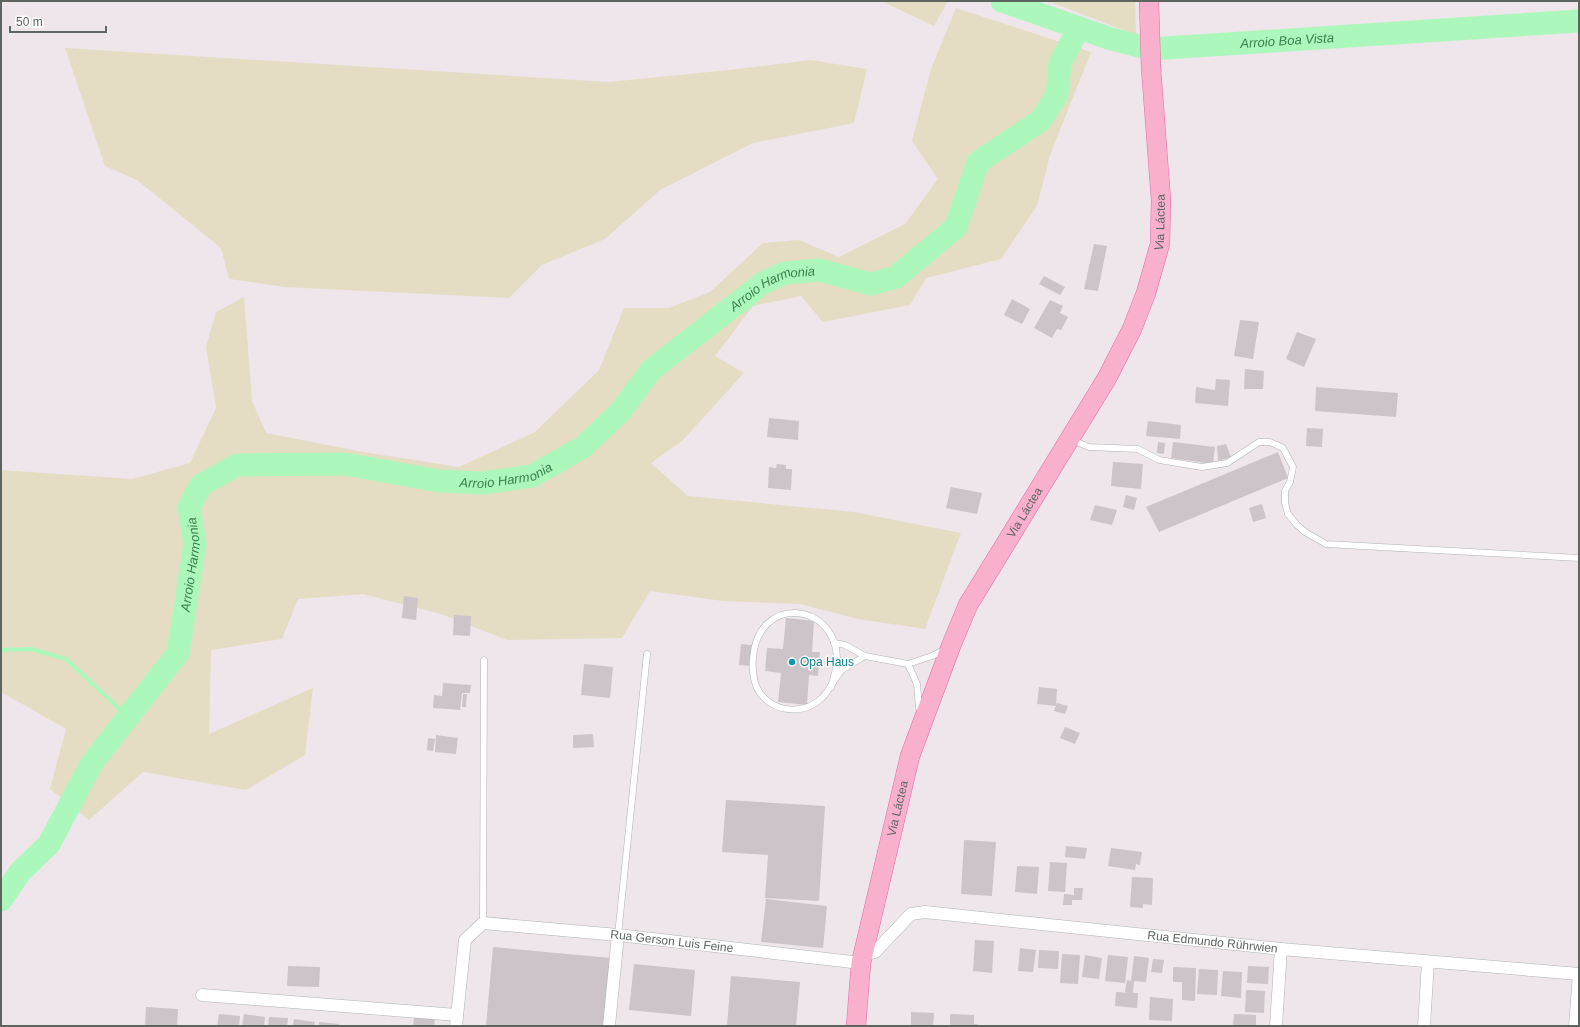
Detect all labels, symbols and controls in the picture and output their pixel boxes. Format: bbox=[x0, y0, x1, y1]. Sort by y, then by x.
scale bar bbox=[10, 8, 106, 34]
text: 50 m bbox=[16, 15, 43, 29]
water label: Arroio Boa Vista bbox=[1239, 30, 1334, 51]
street label: Via Láctea bbox=[1151, 193, 1168, 252]
water label: Arroio Harmonia bbox=[726, 263, 816, 315]
water label: Arroio Harmonia bbox=[458, 459, 555, 491]
street label: Via Láctea bbox=[1004, 485, 1045, 540]
water label: Arroio Harmonia bbox=[177, 516, 203, 614]
place label: Opa Haus bbox=[800, 655, 854, 669]
marker: Opa Haus bbox=[787, 657, 797, 667]
street label: Via Láctea bbox=[884, 779, 911, 838]
street label: Rua Gerson Luis Feine bbox=[610, 927, 734, 955]
street label: Rua Edmundo Rührwien bbox=[1147, 928, 1278, 956]

